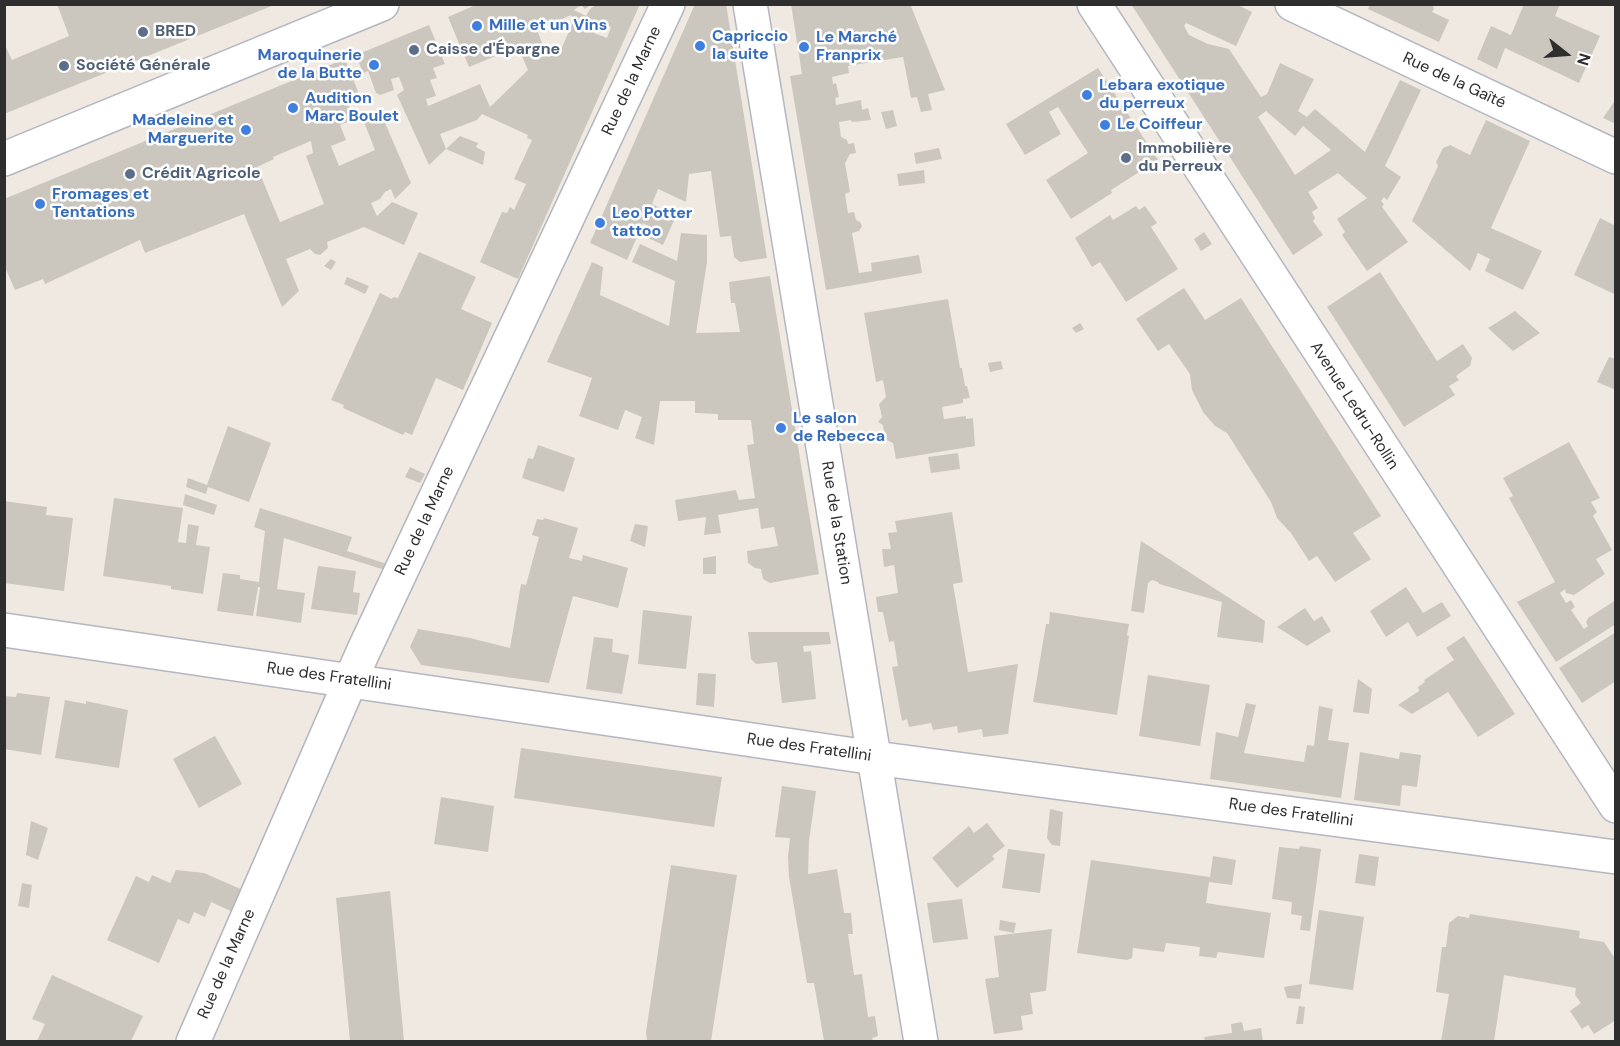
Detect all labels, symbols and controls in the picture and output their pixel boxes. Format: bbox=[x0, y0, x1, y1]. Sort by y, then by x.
place label: Mille et un Vins bbox=[489, 16, 607, 36]
marker: Mille et un Vins bbox=[470, 19, 484, 33]
place label: BRED bbox=[155, 22, 196, 42]
street label: Rue de la Marne bbox=[598, 23, 666, 139]
north arrow bbox=[1536, 24, 1596, 84]
marker: BRED bbox=[136, 25, 150, 39]
place label: Capriccio la suite bbox=[712, 27, 788, 65]
place label: Le Marché Franprix bbox=[816, 28, 897, 66]
marker: Capriccio la suite bbox=[693, 39, 707, 53]
place label: Caisse d'Épargne bbox=[426, 40, 560, 60]
marker: Le Marché Franprix bbox=[797, 40, 811, 54]
marker: Caisse d'Épargne bbox=[407, 43, 421, 57]
place label: Maroquinerie de la Butte bbox=[257, 46, 362, 84]
street label: Rue de la Gaîté bbox=[1399, 49, 1509, 113]
text: N bbox=[1572, 51, 1595, 68]
place label: Société Générale bbox=[76, 56, 211, 76]
marker: Maroquinerie de la Butte bbox=[367, 58, 381, 72]
marker: Société Générale bbox=[57, 59, 71, 73]
place label: Lebara exotique du perreux bbox=[1099, 76, 1225, 114]
marker: Lebara exotique du perreux bbox=[1080, 88, 1094, 102]
place label: Audition Marc Boulet bbox=[305, 89, 399, 127]
marker: Audition Marc Boulet bbox=[286, 101, 300, 115]
place label: Madeleine et Marguerite bbox=[132, 111, 234, 149]
place label: Le Coiffeur bbox=[1117, 115, 1202, 135]
marker: Le Coiffeur bbox=[1098, 118, 1112, 132]
marker: Madeleine et Marguerite bbox=[239, 123, 253, 137]
place label: Immobilière du Perreux bbox=[1138, 139, 1231, 177]
marker: Immobilière du Perreux bbox=[1119, 151, 1133, 165]
place label: Crédit Agricole bbox=[142, 164, 261, 184]
marker: Crédit Agricole bbox=[123, 167, 137, 181]
place label: Fromages et Tentations bbox=[52, 185, 149, 223]
marker: Fromages et Tentations bbox=[33, 197, 47, 211]
place label: Leo Potter tattoo bbox=[612, 204, 692, 242]
marker: Leo Potter tattoo bbox=[593, 216, 607, 230]
street label: Avenue Ledru-Rollin bbox=[1306, 339, 1402, 473]
place label: Le salon de Rebecca bbox=[793, 409, 885, 447]
marker: Le salon de Rebecca bbox=[774, 421, 788, 435]
street label: Rue de la Station bbox=[817, 460, 855, 586]
street label: Rue de la Marne bbox=[391, 463, 459, 579]
street label: Rue des Fratellini bbox=[266, 659, 392, 695]
street label: Rue des Fratellini bbox=[746, 730, 872, 766]
street label: Rue des Fratellini bbox=[1228, 795, 1354, 831]
street label: Rue de la Marne bbox=[194, 906, 260, 1022]

